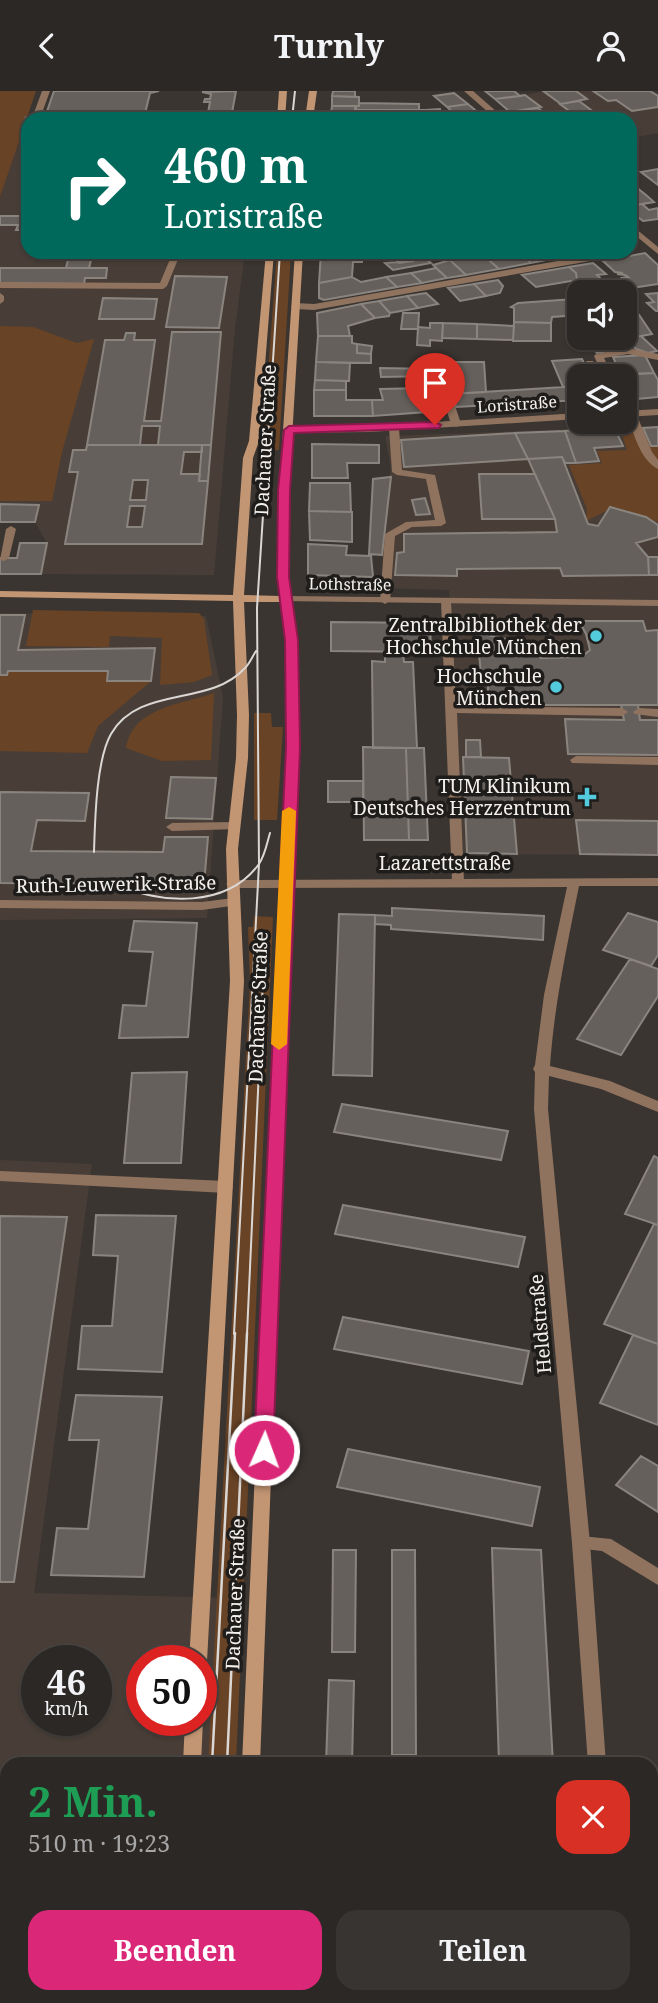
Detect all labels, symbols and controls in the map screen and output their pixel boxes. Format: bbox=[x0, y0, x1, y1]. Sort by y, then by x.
text: Turnly bbox=[274, 24, 384, 67]
icon: back bbox=[28, 27, 66, 65]
icon: person bbox=[592, 27, 630, 65]
text: 460 m bbox=[164, 131, 308, 197]
icon: right bbox=[49, 140, 140, 231]
text: Loristraße bbox=[164, 194, 324, 237]
map controls bbox=[567, 280, 637, 434]
button: sound bbox=[567, 280, 637, 350]
pin bbox=[405, 353, 465, 425]
street label: Dachauer Straße bbox=[248, 364, 282, 516]
icon: arrive bbox=[416, 364, 454, 402]
button: layers bbox=[567, 364, 637, 434]
street label: Loristraße bbox=[476, 390, 558, 418]
street label: Lothstraße bbox=[308, 572, 392, 596]
place label: Zentralbibliothek der Hochschule München bbox=[386, 612, 582, 660]
marker: Zentralbibliothek der Hochschule München bbox=[588, 628, 604, 644]
place label: Hochschule München bbox=[436, 663, 542, 711]
marker: Hochschule München bbox=[548, 679, 564, 695]
place label: TUM Klinikum Deutsches Herzzentrum bbox=[353, 773, 571, 821]
marker: TUM Klinikum Deutsches Herzzentrum bbox=[577, 787, 597, 807]
street label: Lazarettstraße bbox=[379, 850, 511, 876]
street label: Ruth-Leuwerik-Straße bbox=[15, 869, 217, 899]
street label: Dachauer Straße bbox=[242, 931, 274, 1083]
street label: Heldstraße bbox=[523, 1273, 557, 1375]
position arrow bbox=[227, 1413, 301, 1487]
street label: Dachauer Straße bbox=[219, 1518, 251, 1670]
speed limit sign: 50 bbox=[126, 1645, 217, 1736]
text: 46 bbox=[47, 1658, 86, 1705]
text: km/h bbox=[44, 1696, 89, 1720]
text: 2 Min. bbox=[28, 1772, 158, 1829]
button: close bbox=[556, 1780, 630, 1854]
text: 510 m · 19:23 bbox=[28, 1827, 170, 1859]
button: Beenden bbox=[28, 1910, 322, 1990]
button: Teilen bbox=[336, 1910, 630, 1990]

